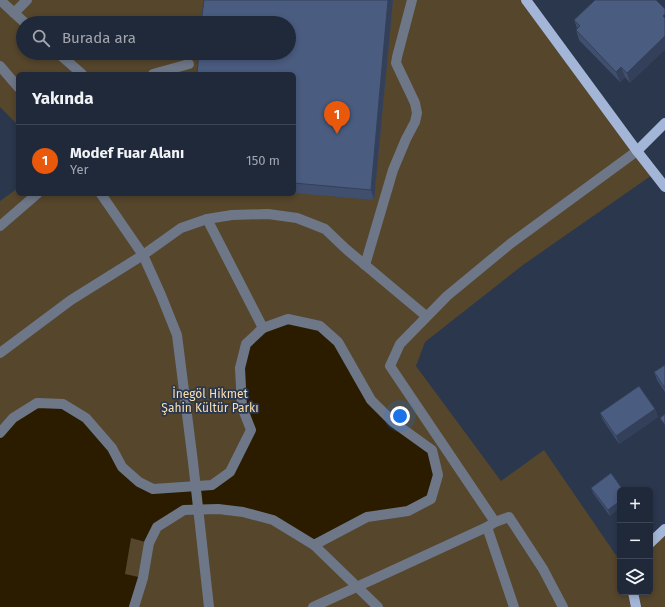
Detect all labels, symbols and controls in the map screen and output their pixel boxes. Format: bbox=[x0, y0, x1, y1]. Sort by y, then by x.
search box bbox=[16, 16, 296, 60]
icon: search bbox=[30, 27, 52, 49]
text: Burada ara bbox=[62, 29, 136, 47]
text: Yakında bbox=[32, 88, 93, 109]
pin: 1 bbox=[324, 101, 350, 134]
text: Modef Fuar Alanı bbox=[70, 144, 184, 162]
text: 1 bbox=[42, 153, 48, 168]
text: 150 m bbox=[246, 153, 280, 168]
text: Yer bbox=[70, 162, 89, 177]
park label: İnegöl Hikmet Şahin Kültür Parkı bbox=[161, 386, 259, 415]
your location bbox=[390, 406, 410, 426]
map controls bbox=[617, 487, 653, 595]
button: + bbox=[617, 487, 653, 523]
button: − bbox=[617, 523, 653, 559]
button: layers bbox=[617, 559, 653, 595]

